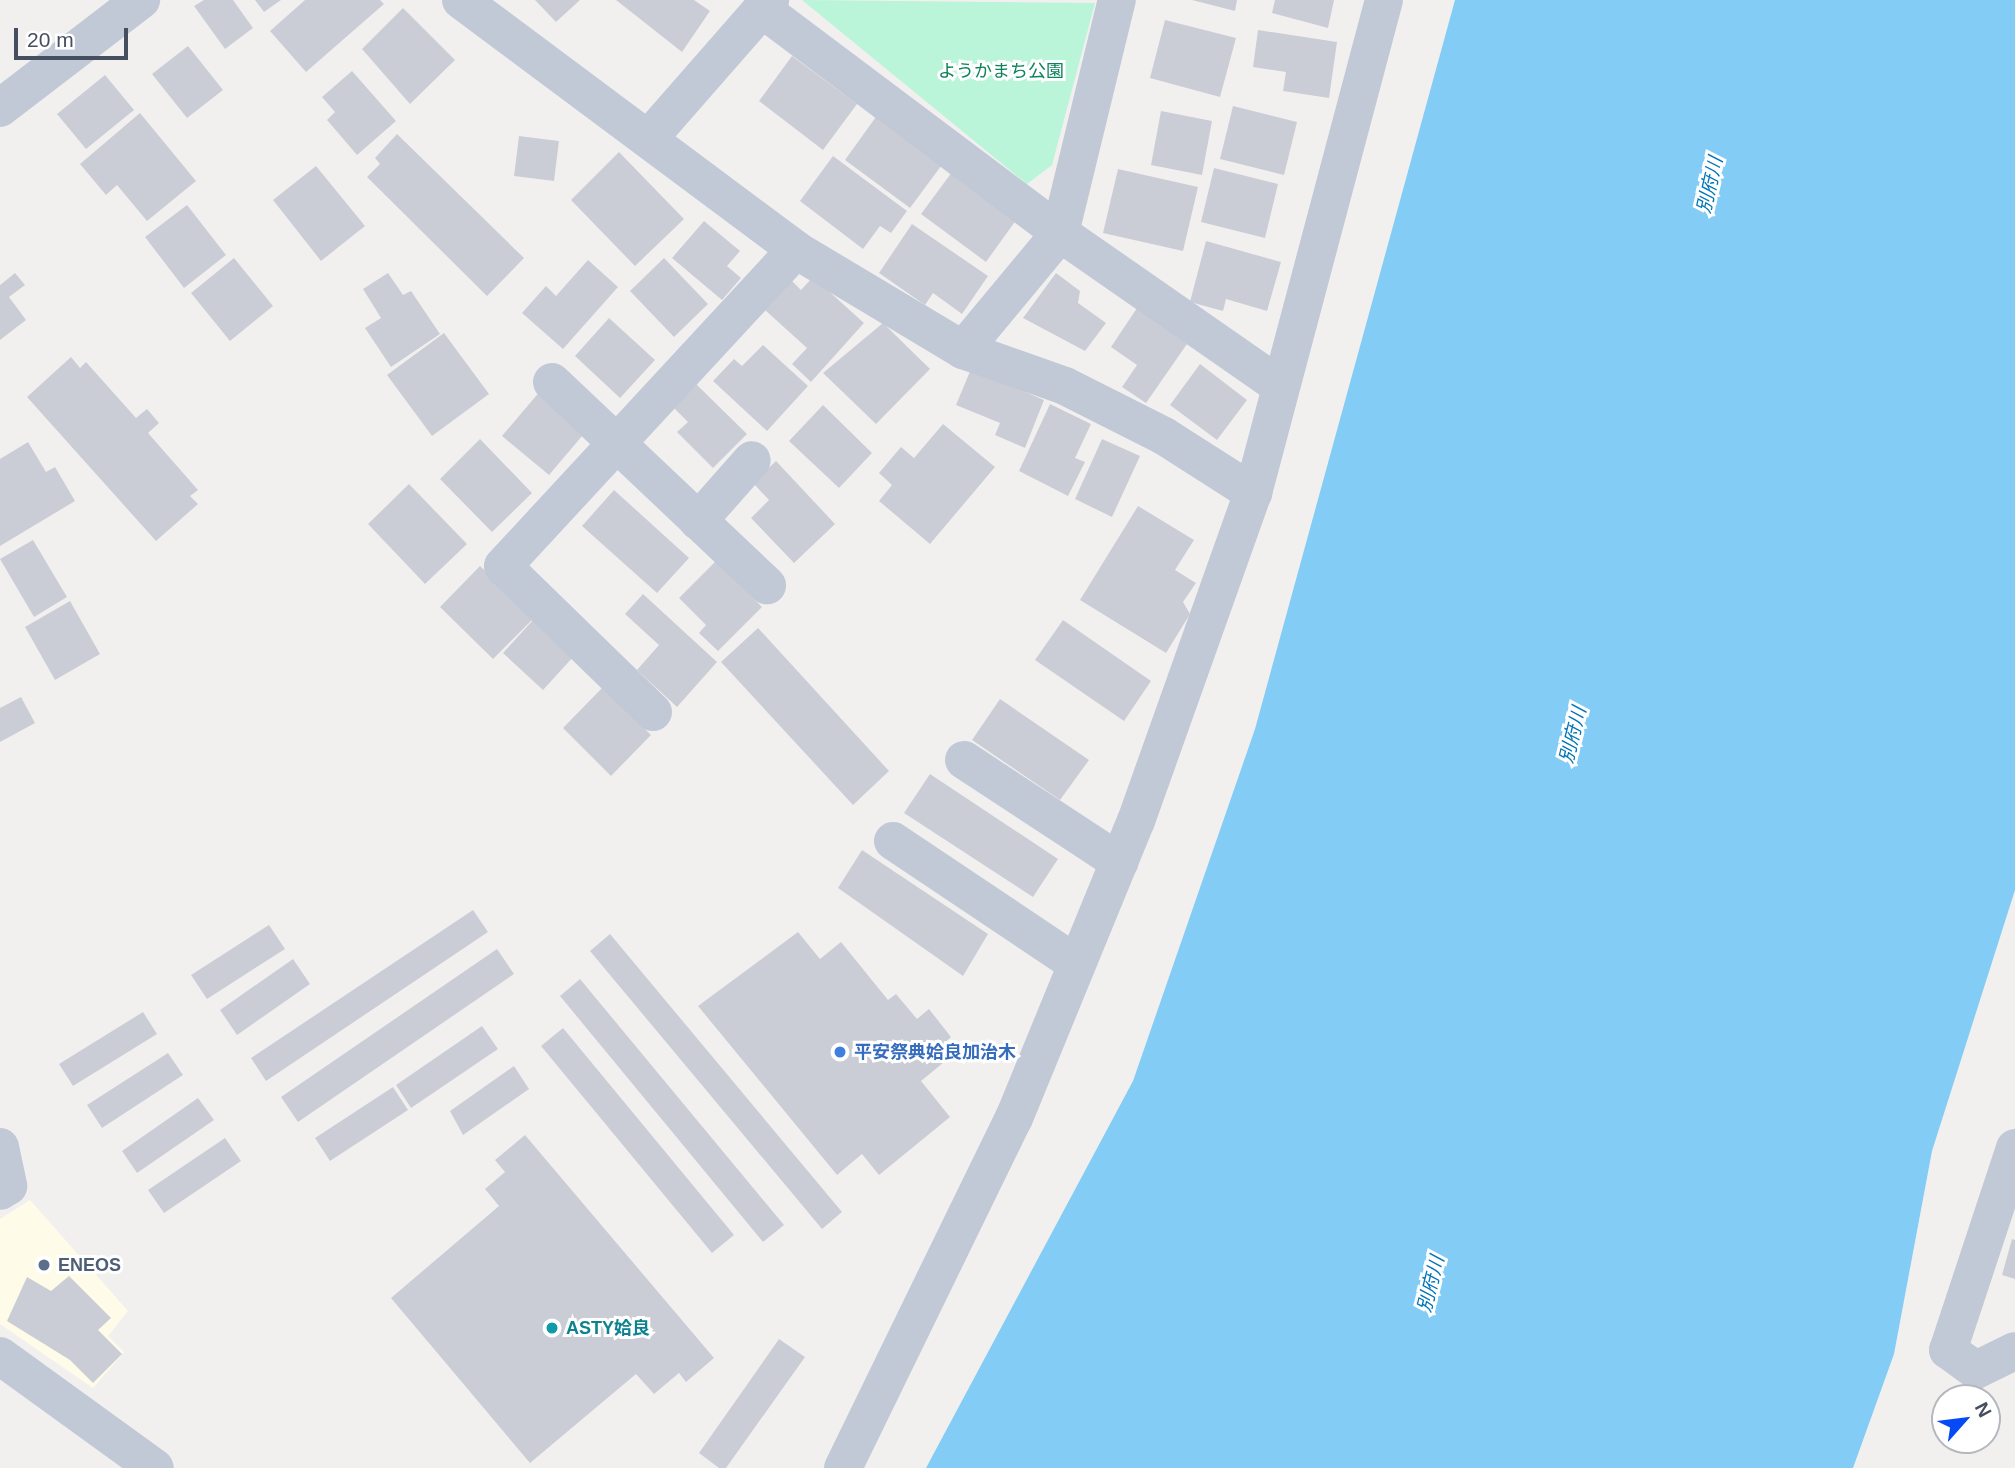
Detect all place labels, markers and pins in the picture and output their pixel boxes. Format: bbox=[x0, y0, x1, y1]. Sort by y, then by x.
place label: 平安祭典姶良加治木 bbox=[854, 1041, 1016, 1063]
marker: 平安祭典姶良加治木 bbox=[832, 1044, 848, 1060]
place label: ENEOS bbox=[58, 1254, 121, 1276]
marker: ENEOS bbox=[36, 1257, 52, 1273]
place label: ASTY姶良 bbox=[566, 1317, 650, 1339]
marker: ASTY姶良 bbox=[544, 1320, 560, 1336]

